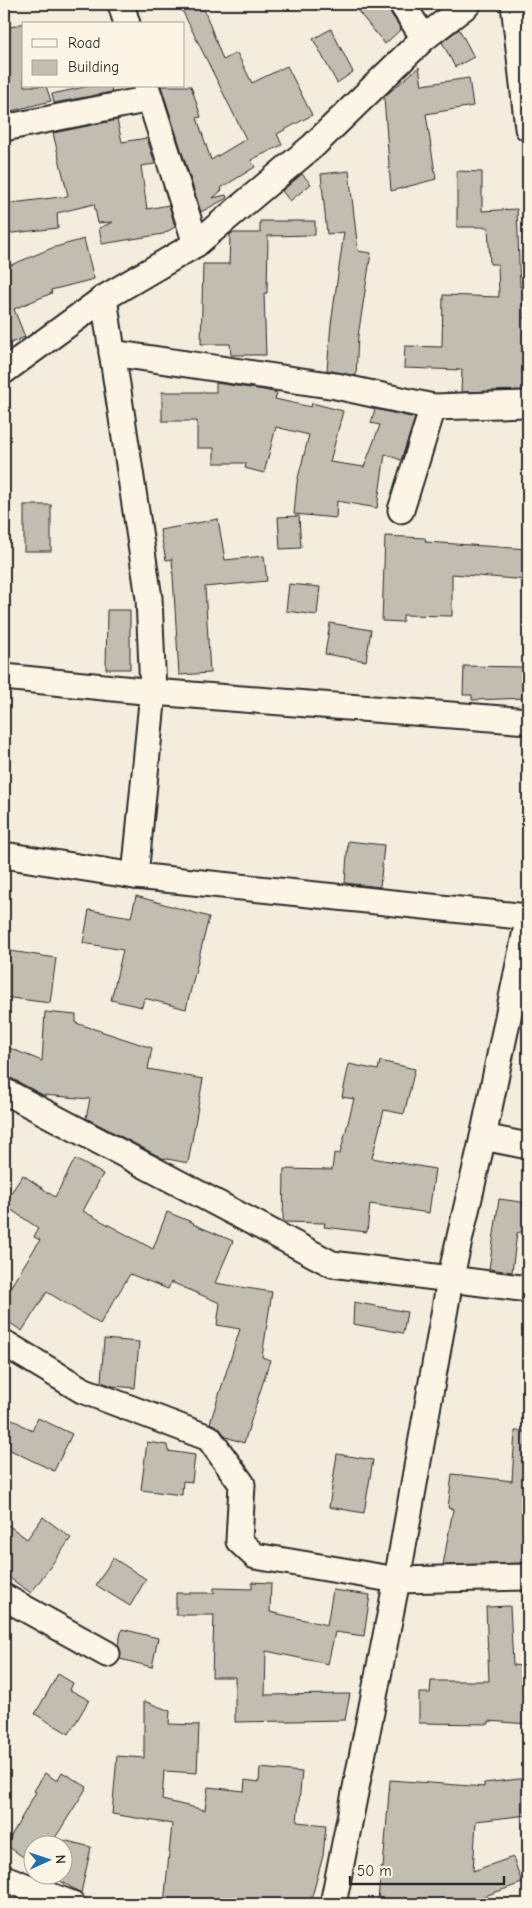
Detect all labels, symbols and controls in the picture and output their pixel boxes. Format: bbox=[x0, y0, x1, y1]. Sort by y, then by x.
legend bbox=[22, 22, 185, 88]
text: Road bbox=[68, 34, 100, 52]
text: Building bbox=[68, 58, 119, 76]
north arrow bbox=[22, 1836, 72, 1886]
scale bar bbox=[350, 1853, 503, 1885]
text: N bbox=[52, 1854, 69, 1864]
text: 50 m bbox=[357, 1862, 392, 1880]

